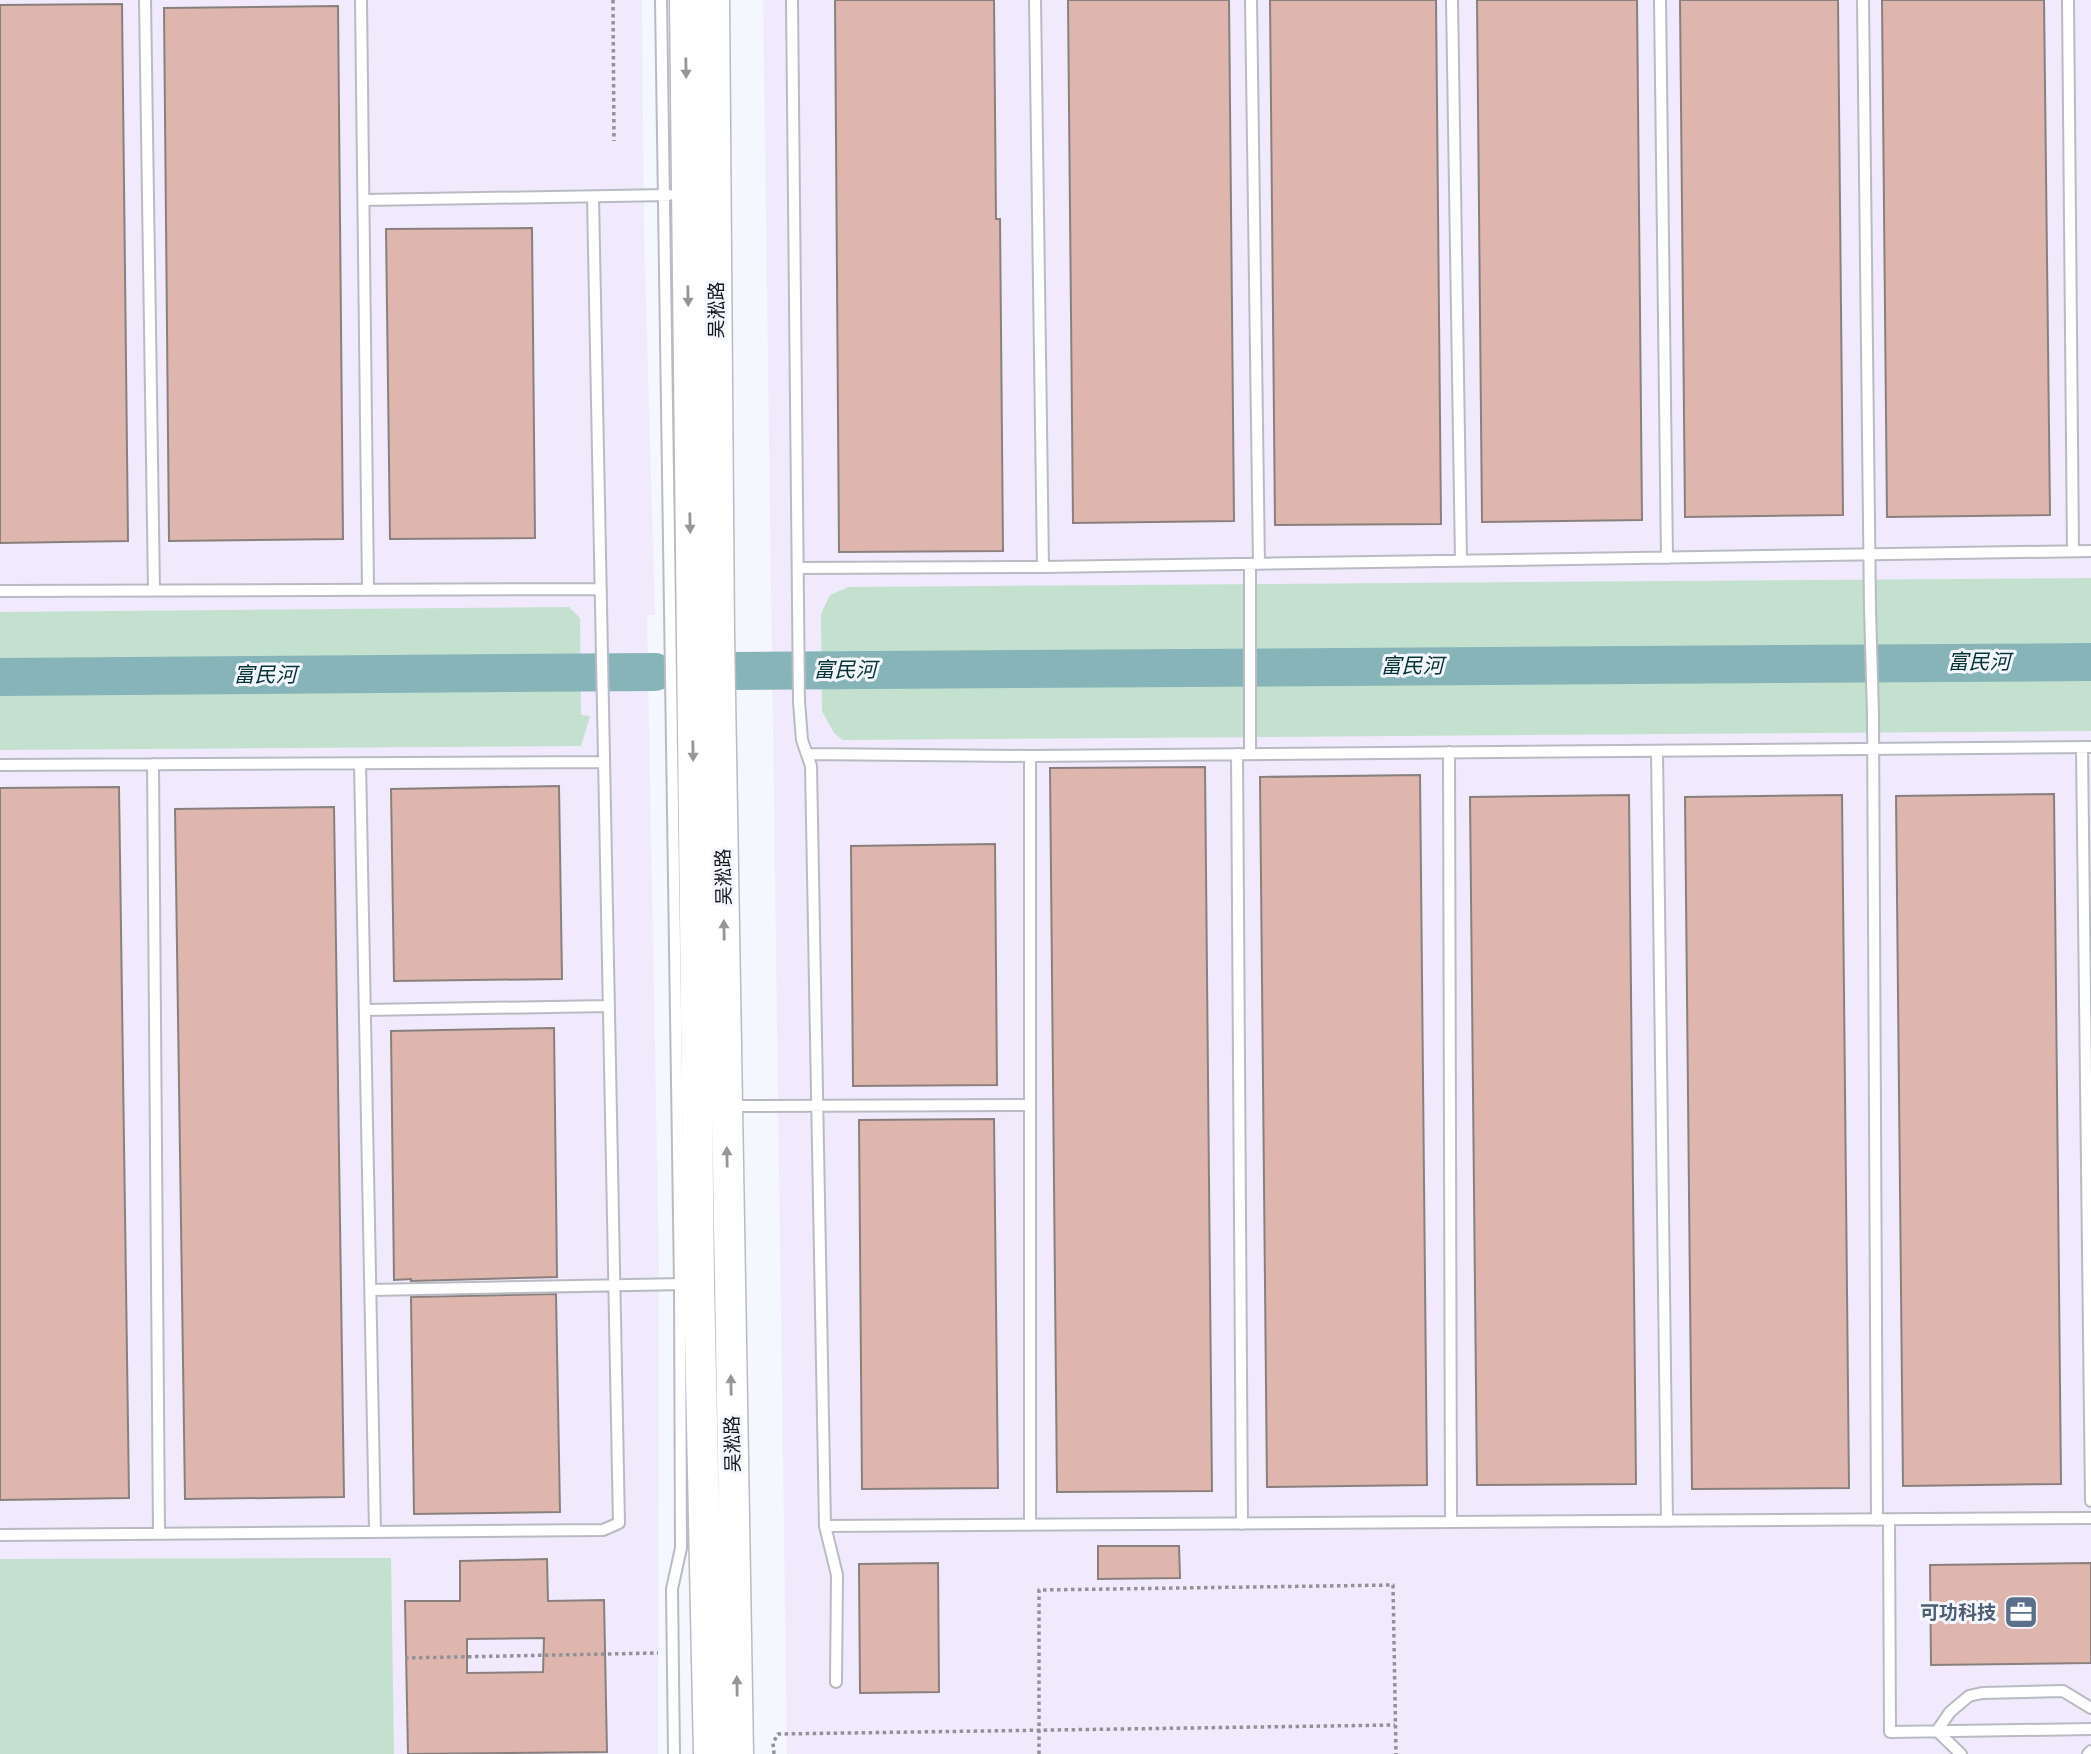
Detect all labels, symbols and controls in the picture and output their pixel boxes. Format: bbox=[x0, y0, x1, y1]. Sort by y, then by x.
one-way arrow bbox=[680, 57, 691, 79]
street label: 吴淞路 bbox=[703, 281, 729, 339]
one-way arrow bbox=[682, 285, 694, 307]
one-way arrow bbox=[685, 512, 696, 534]
water label: 富民河 bbox=[1948, 647, 2014, 676]
water label: 富民河 bbox=[1381, 651, 1447, 680]
water label: 富民河 bbox=[814, 655, 880, 684]
water label: 富民河 bbox=[234, 660, 300, 689]
one-way arrow bbox=[687, 740, 699, 762]
street label: 吴淞路 bbox=[710, 848, 736, 906]
one-way arrow bbox=[718, 919, 729, 941]
one-way arrow bbox=[722, 1146, 733, 1168]
one-way arrow bbox=[725, 1374, 737, 1396]
street label: 吴淞路 bbox=[719, 1415, 745, 1473]
office icon: 可功科技 bbox=[2002, 1593, 2040, 1631]
place label: 可功科技 bbox=[1920, 1599, 1996, 1625]
one-way arrow bbox=[731, 1675, 743, 1697]

